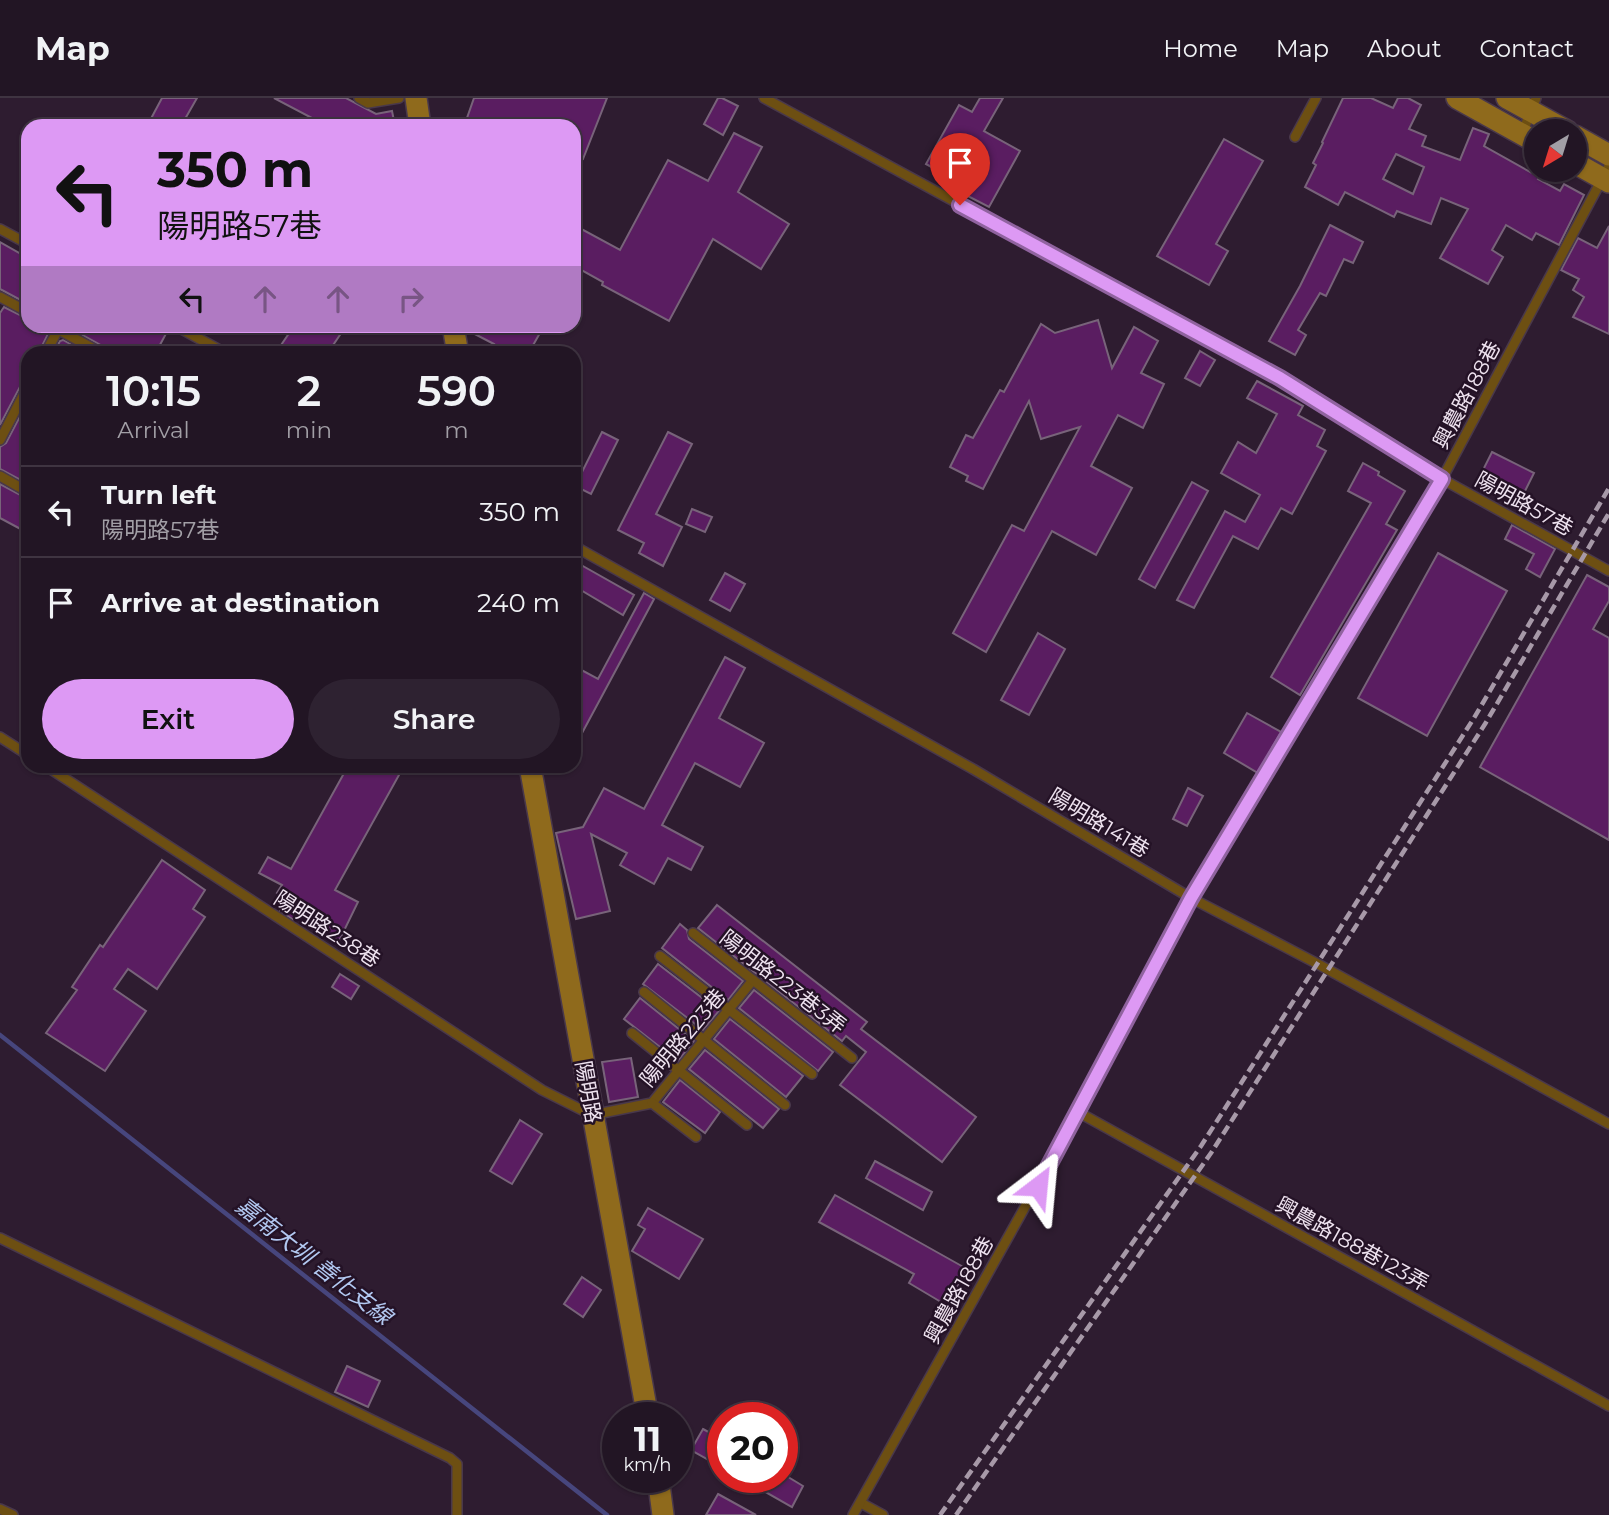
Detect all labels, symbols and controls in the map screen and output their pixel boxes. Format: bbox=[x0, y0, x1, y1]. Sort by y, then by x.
text: Map bbox=[35, 28, 110, 68]
text: Home bbox=[1163, 34, 1238, 63]
text: Map bbox=[1276, 34, 1329, 63]
text: About bbox=[1367, 34, 1441, 63]
text: Contact bbox=[1479, 34, 1574, 63]
north arrow bbox=[1524, 119, 1587, 182]
map controls bbox=[1524, 119, 1587, 182]
pin bbox=[930, 133, 990, 205]
text: 350 m bbox=[157, 140, 313, 199]
icon: arrive bbox=[941, 144, 979, 182]
icon: left bbox=[42, 147, 133, 238]
text: 陽明路57巷 bbox=[157, 206, 322, 245]
icon: left bbox=[173, 280, 211, 318]
icon: ahead bbox=[246, 280, 284, 318]
icon: ahead bbox=[319, 280, 357, 318]
icon: right bbox=[392, 280, 430, 318]
street label: 興農路188巷 bbox=[1428, 337, 1505, 453]
text: 10:15 bbox=[106, 365, 201, 417]
text: 2 bbox=[297, 365, 321, 417]
text: 590 bbox=[417, 365, 496, 417]
text: Arrival bbox=[117, 416, 190, 444]
text: min bbox=[286, 416, 332, 444]
text: m bbox=[444, 416, 469, 444]
street label: 陽明路57巷 bbox=[1471, 466, 1578, 541]
text: Turn left bbox=[101, 479, 217, 511]
icon: left bbox=[42, 493, 80, 531]
text: 350 m bbox=[479, 496, 560, 528]
text: 陽明路57巷 bbox=[101, 516, 219, 544]
icon: arrive bbox=[42, 584, 80, 622]
text: Arrive at destination bbox=[101, 587, 380, 619]
text: 240 m bbox=[477, 587, 560, 619]
button: Exit bbox=[42, 679, 294, 759]
button: Share bbox=[308, 679, 560, 759]
street label: 陽明路141巷 bbox=[1045, 783, 1154, 862]
street label: 陽明路238巷 bbox=[270, 885, 385, 972]
street label: 陽明路223巷3弄 bbox=[716, 925, 851, 1038]
street label: 陽明路223巷 bbox=[635, 984, 731, 1092]
street label: 陽明路 bbox=[571, 1059, 606, 1125]
position arrow bbox=[1001, 1149, 1075, 1223]
water label: 嘉南大圳 善化支線 bbox=[231, 1191, 400, 1332]
street label: 興農路188巷123弄 bbox=[1272, 1191, 1433, 1296]
street label: 興農路188巷 bbox=[919, 1232, 998, 1348]
speed limit sign: 20 bbox=[707, 1402, 798, 1493]
text: 11 bbox=[634, 1417, 661, 1460]
text: km/h bbox=[623, 1454, 672, 1476]

